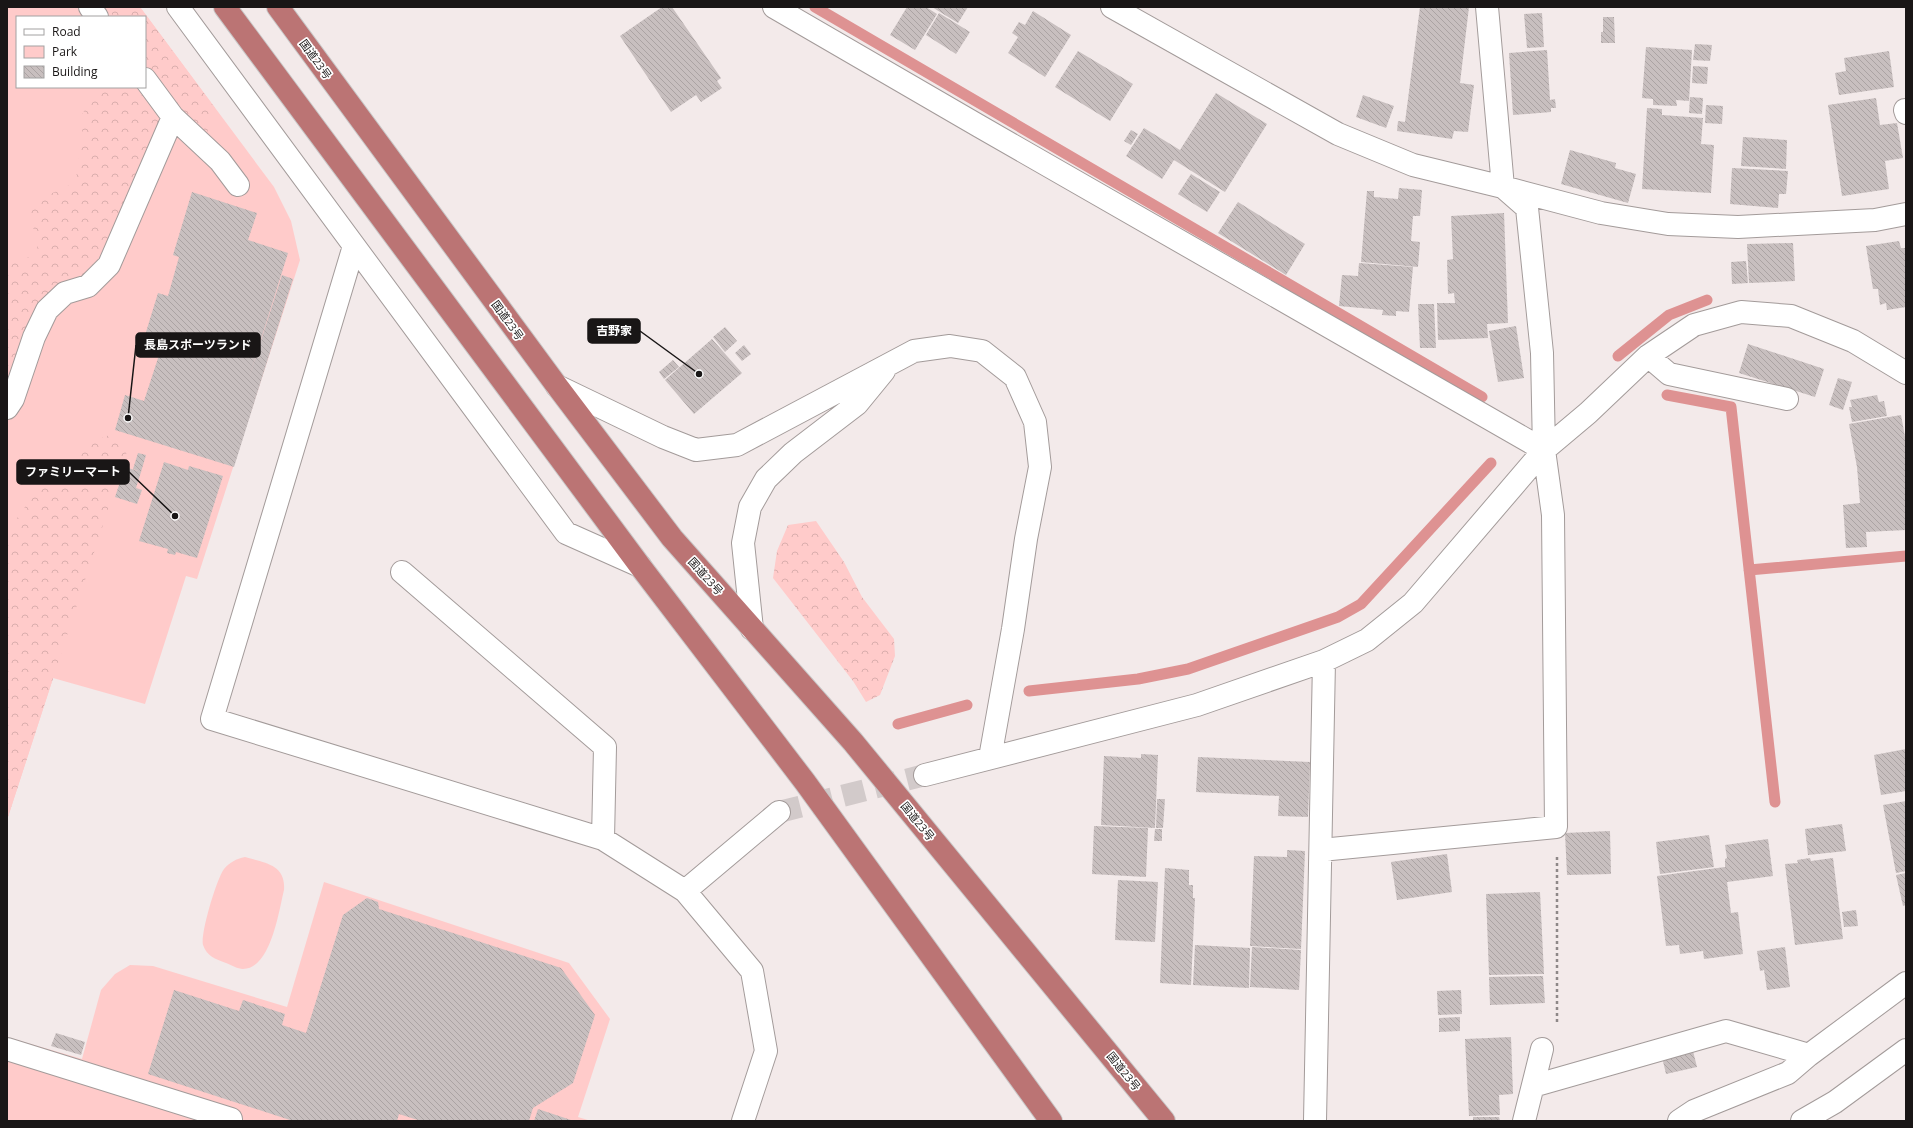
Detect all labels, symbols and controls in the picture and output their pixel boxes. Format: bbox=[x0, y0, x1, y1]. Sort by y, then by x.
legend bbox=[16, 16, 146, 88]
text: Road bbox=[52, 23, 81, 40]
street label: 国道23号 bbox=[297, 36, 335, 82]
text: Park bbox=[52, 43, 78, 60]
text: Building bbox=[52, 63, 98, 80]
street label: 国道23号 bbox=[489, 297, 527, 343]
callout: 吉野家 bbox=[588, 319, 640, 343]
text: 吉野家 bbox=[596, 322, 632, 339]
callout: 長島スポーツランド bbox=[136, 333, 260, 357]
text: 長島スポーツランド bbox=[144, 336, 252, 353]
callout: ファミリーマート bbox=[17, 460, 129, 484]
text: ファミリーマート bbox=[25, 463, 121, 480]
street label: 国道23号 bbox=[685, 554, 727, 598]
street label: 国道23号 bbox=[898, 799, 938, 843]
street label: 国道23号 bbox=[1104, 1049, 1144, 1093]

